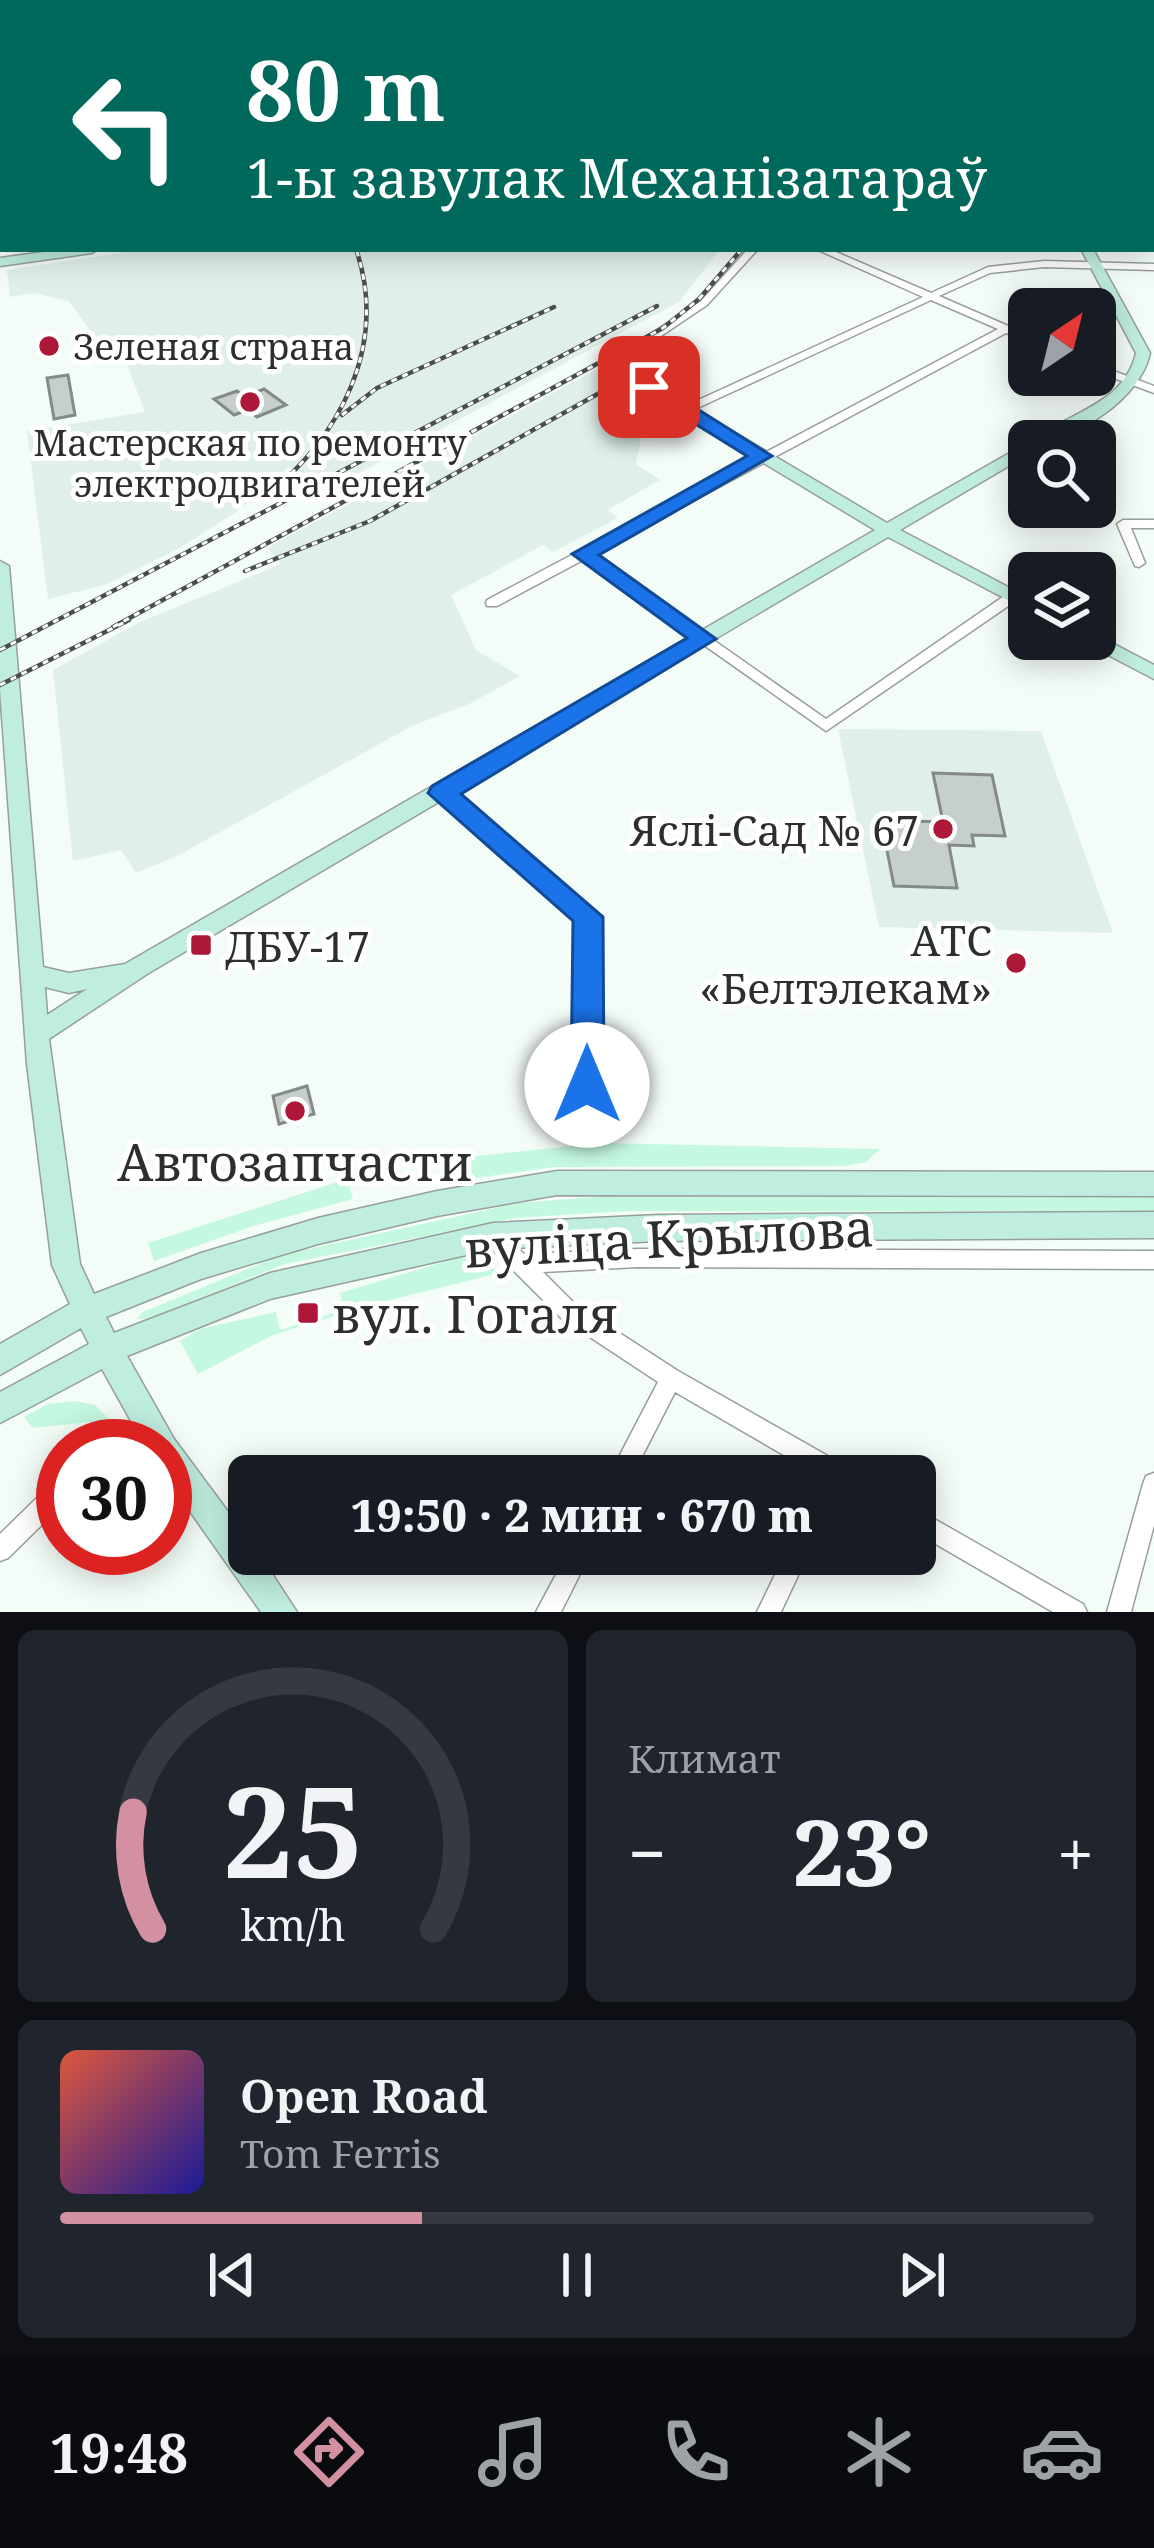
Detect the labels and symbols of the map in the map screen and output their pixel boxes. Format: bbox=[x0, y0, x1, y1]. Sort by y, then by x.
north arrow bbox=[1008, 288, 1116, 396]
place label: Зеленая страна bbox=[73, 322, 354, 371]
marker: Зеленая страна bbox=[36, 333, 62, 359]
pin bbox=[598, 336, 700, 438]
marker: Мастерская по ремонту электродвигателей bbox=[237, 389, 263, 415]
place label: Мастерская по ремонту электродвигателей bbox=[33, 418, 467, 508]
place label: Яслі-Сад № 67 bbox=[629, 801, 919, 858]
marker: Яслі-Сад № 67 bbox=[930, 816, 956, 842]
place label: АТС «Белтэлекам» bbox=[699, 911, 992, 1016]
place label: ДБУ-17 bbox=[225, 917, 370, 974]
marker: ДБУ-17 bbox=[188, 932, 214, 958]
marker: АТС «Белтэлекам» bbox=[1003, 950, 1029, 976]
position arrow bbox=[524, 1022, 650, 1148]
marker: Автозапчасти bbox=[282, 1098, 308, 1124]
place label: Автозапчасти bbox=[117, 1126, 473, 1196]
street label: вуліца Крылова bbox=[462, 1191, 876, 1283]
place label: вул. Гогаля bbox=[332, 1278, 618, 1348]
marker: вул. Гогаля bbox=[295, 1300, 321, 1326]
speed limit sign: 30 bbox=[36, 1419, 192, 1575]

